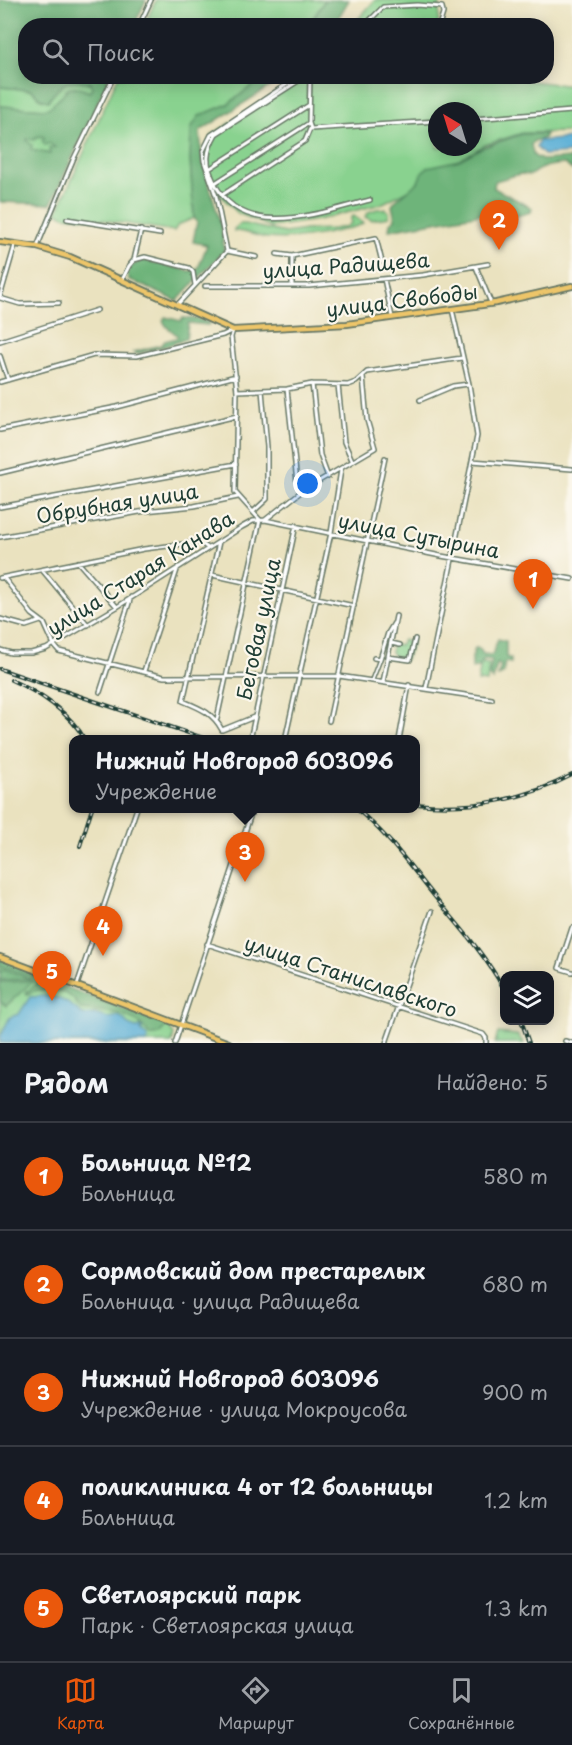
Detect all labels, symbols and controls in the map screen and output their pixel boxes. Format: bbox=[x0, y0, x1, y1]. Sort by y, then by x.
search box bbox=[18, 18, 554, 84]
icon: search bbox=[39, 35, 72, 68]
text: Поиск bbox=[87, 35, 154, 68]
north arrow bbox=[428, 102, 482, 156]
pin: 2 bbox=[480, 200, 518, 250]
street label: улица Радищева bbox=[261, 244, 431, 286]
street label: улица Свободы bbox=[325, 276, 479, 324]
your location bbox=[293, 469, 322, 498]
street label: Обрубная улица bbox=[34, 475, 200, 531]
street label: улица Старая Канава bbox=[41, 503, 240, 643]
street label: улица Сутырина bbox=[336, 505, 503, 565]
street label: Беговая улица bbox=[228, 555, 288, 703]
pin: 1 bbox=[514, 560, 552, 609]
popup bbox=[69, 735, 420, 813]
text: Нижний Новгород 603096 bbox=[96, 743, 393, 776]
text: Учреждение bbox=[96, 776, 217, 806]
pin: 3 bbox=[226, 832, 264, 882]
pin: 4 bbox=[84, 906, 122, 956]
street label: улица Станиславского bbox=[241, 927, 461, 1025]
pin: 5 bbox=[32, 952, 72, 1001]
map controls bbox=[500, 971, 554, 1025]
button: layers bbox=[500, 971, 554, 1025]
text: Рядом bbox=[24, 1063, 109, 1102]
text: Найдено: 5 bbox=[437, 1067, 548, 1097]
text: Больница №12 bbox=[81, 1145, 252, 1178]
text: 1 bbox=[39, 1161, 48, 1191]
text: 580 m bbox=[483, 1161, 548, 1191]
text: Больница bbox=[81, 1178, 175, 1208]
text: Сормовский дом престарелых bbox=[81, 1253, 425, 1286]
text: 2 bbox=[36, 1269, 51, 1299]
text: 680 m bbox=[482, 1269, 548, 1299]
text: Больница · улица Радищева bbox=[81, 1286, 359, 1316]
text: Нижний Новгород 603096 bbox=[81, 1361, 379, 1394]
text: 3 bbox=[37, 1377, 50, 1407]
text: 900 m bbox=[482, 1377, 548, 1407]
text: Учреждение · улица Мокроусова bbox=[81, 1394, 407, 1424]
text: поликлиника 4 от 12 больницы bbox=[81, 1469, 433, 1502]
text: 4 bbox=[37, 1485, 50, 1515]
text: 1.2 km bbox=[484, 1485, 548, 1515]
text: Больница bbox=[81, 1502, 175, 1532]
text: Светлоярский парк bbox=[81, 1577, 301, 1610]
text: 5 bbox=[37, 1593, 50, 1623]
text: 1.3 km bbox=[485, 1593, 548, 1623]
text: Парк · Светлоярская улица bbox=[81, 1610, 354, 1640]
tab: Карта bbox=[57, 1674, 104, 1734]
tab: Маршрут bbox=[218, 1674, 294, 1734]
tab: Сохранённые bbox=[408, 1674, 515, 1734]

